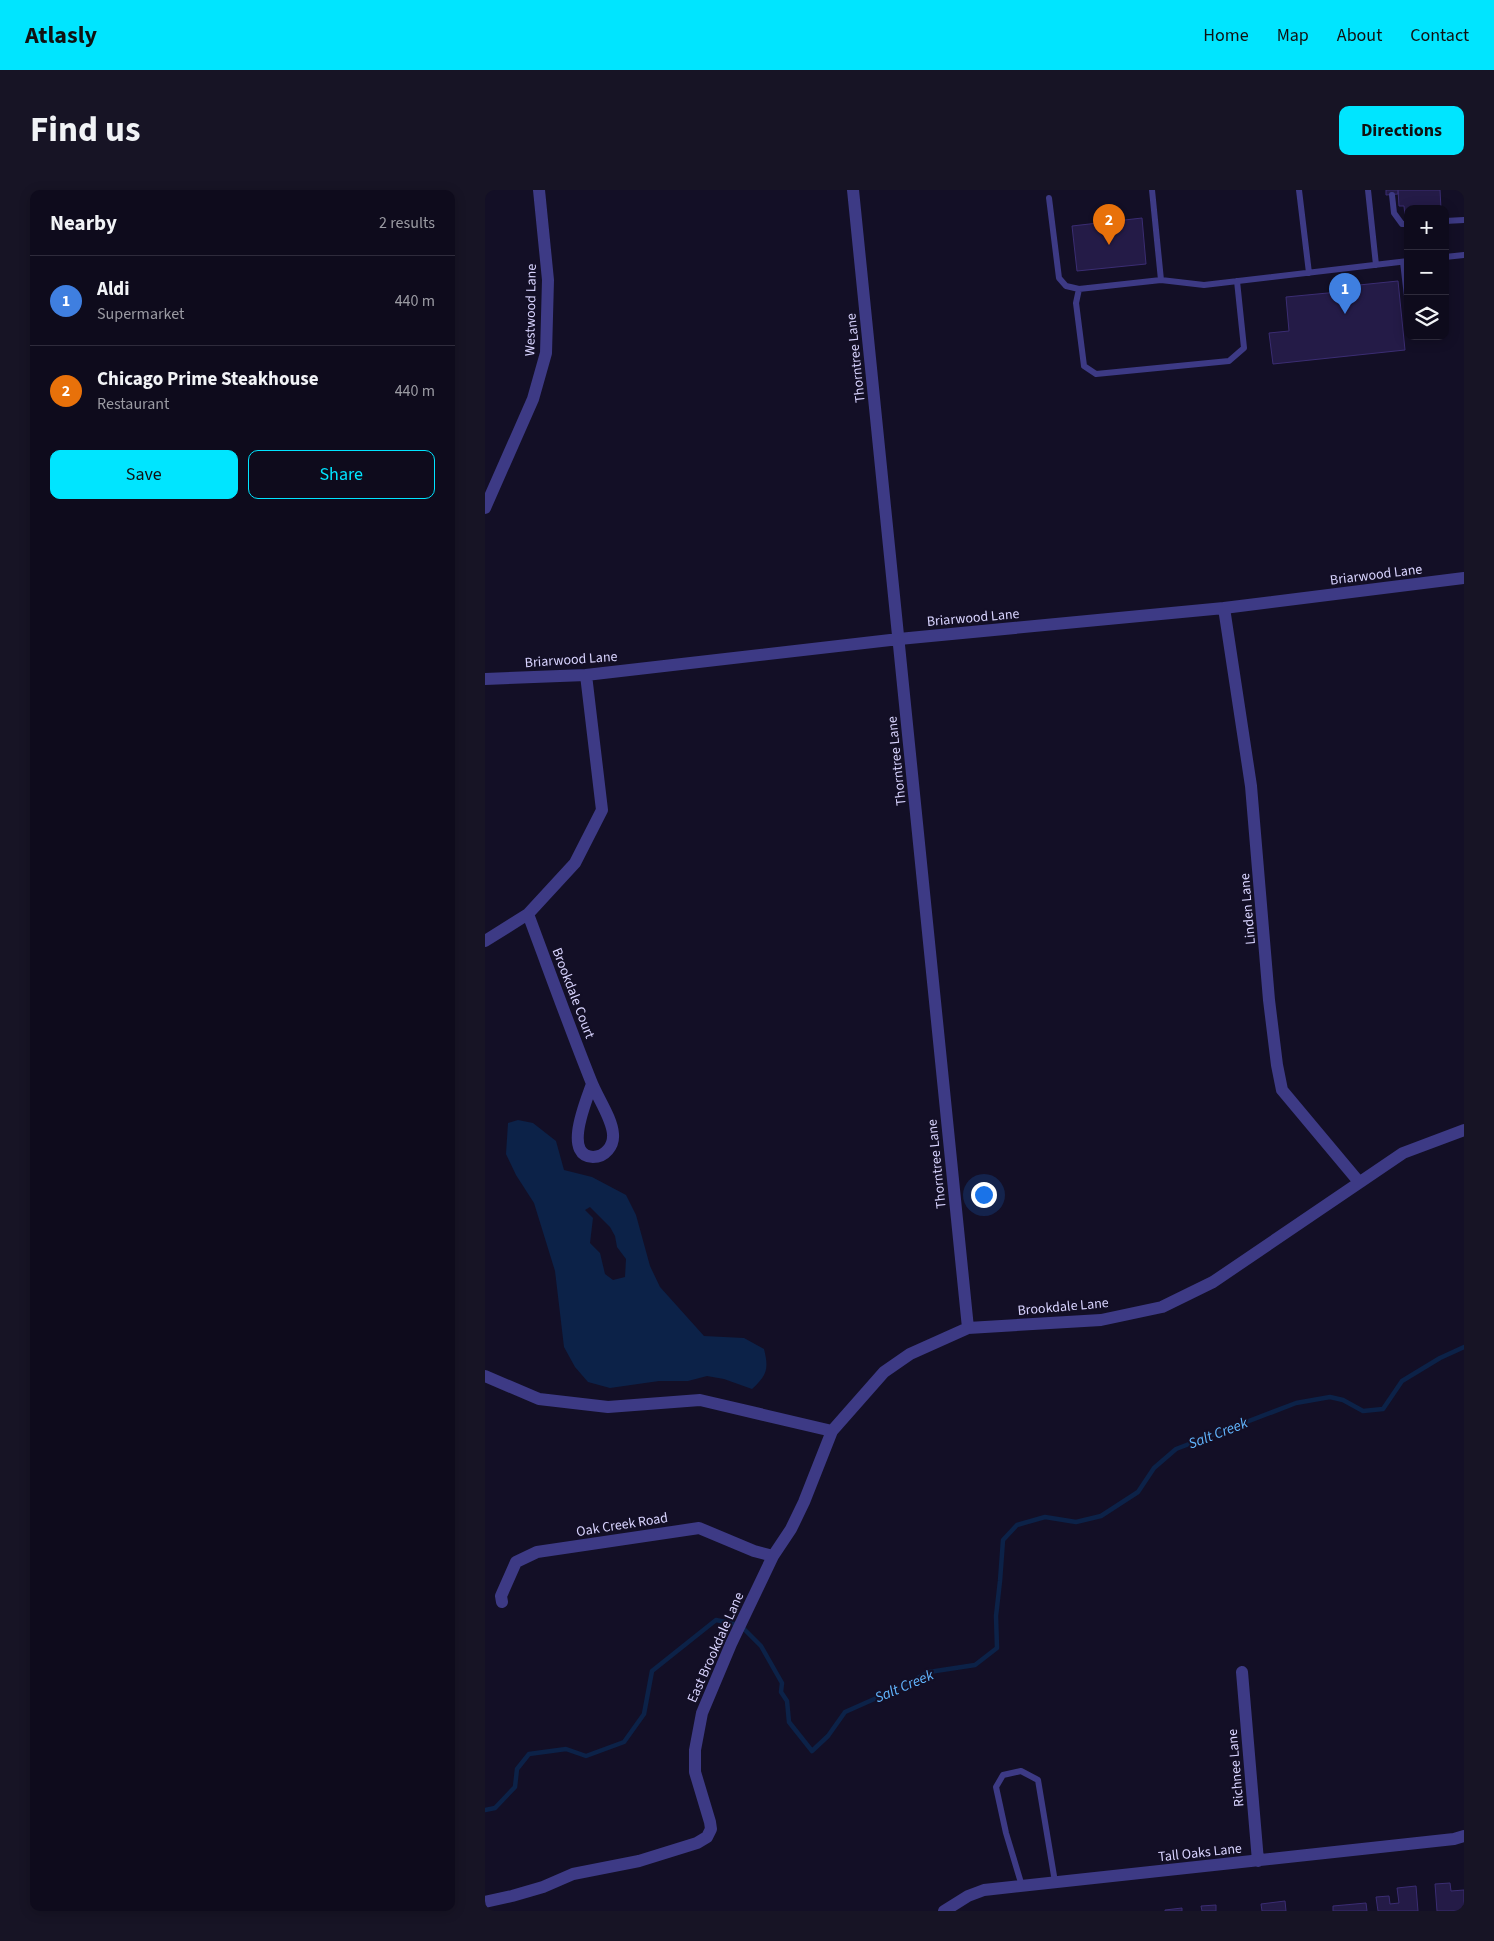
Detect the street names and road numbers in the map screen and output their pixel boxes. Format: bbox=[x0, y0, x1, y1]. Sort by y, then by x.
street label: Westwood Lane bbox=[520, 264, 542, 356]
street label: Thorntree Lane bbox=[841, 312, 871, 404]
street label: Briarwood Lane bbox=[1329, 559, 1424, 591]
street label: Briarwood Lane bbox=[926, 604, 1020, 632]
street label: Briarwood Lane bbox=[524, 647, 618, 673]
street label: Thorntree Lane bbox=[882, 715, 912, 807]
street label: Linden Lane bbox=[1235, 872, 1261, 945]
street label: Brookdale Court bbox=[547, 945, 600, 1042]
street label: Thorntree Lane bbox=[922, 1118, 952, 1210]
street label: Brookdale Lane bbox=[1017, 1293, 1110, 1321]
street label: Oak Creek Road bbox=[575, 1508, 669, 1542]
street label: East Brookdale Lane bbox=[683, 1589, 749, 1706]
street label: Richnee Lane bbox=[1223, 1728, 1249, 1808]
street label: Tall Oaks Lane bbox=[1157, 1839, 1243, 1867]

